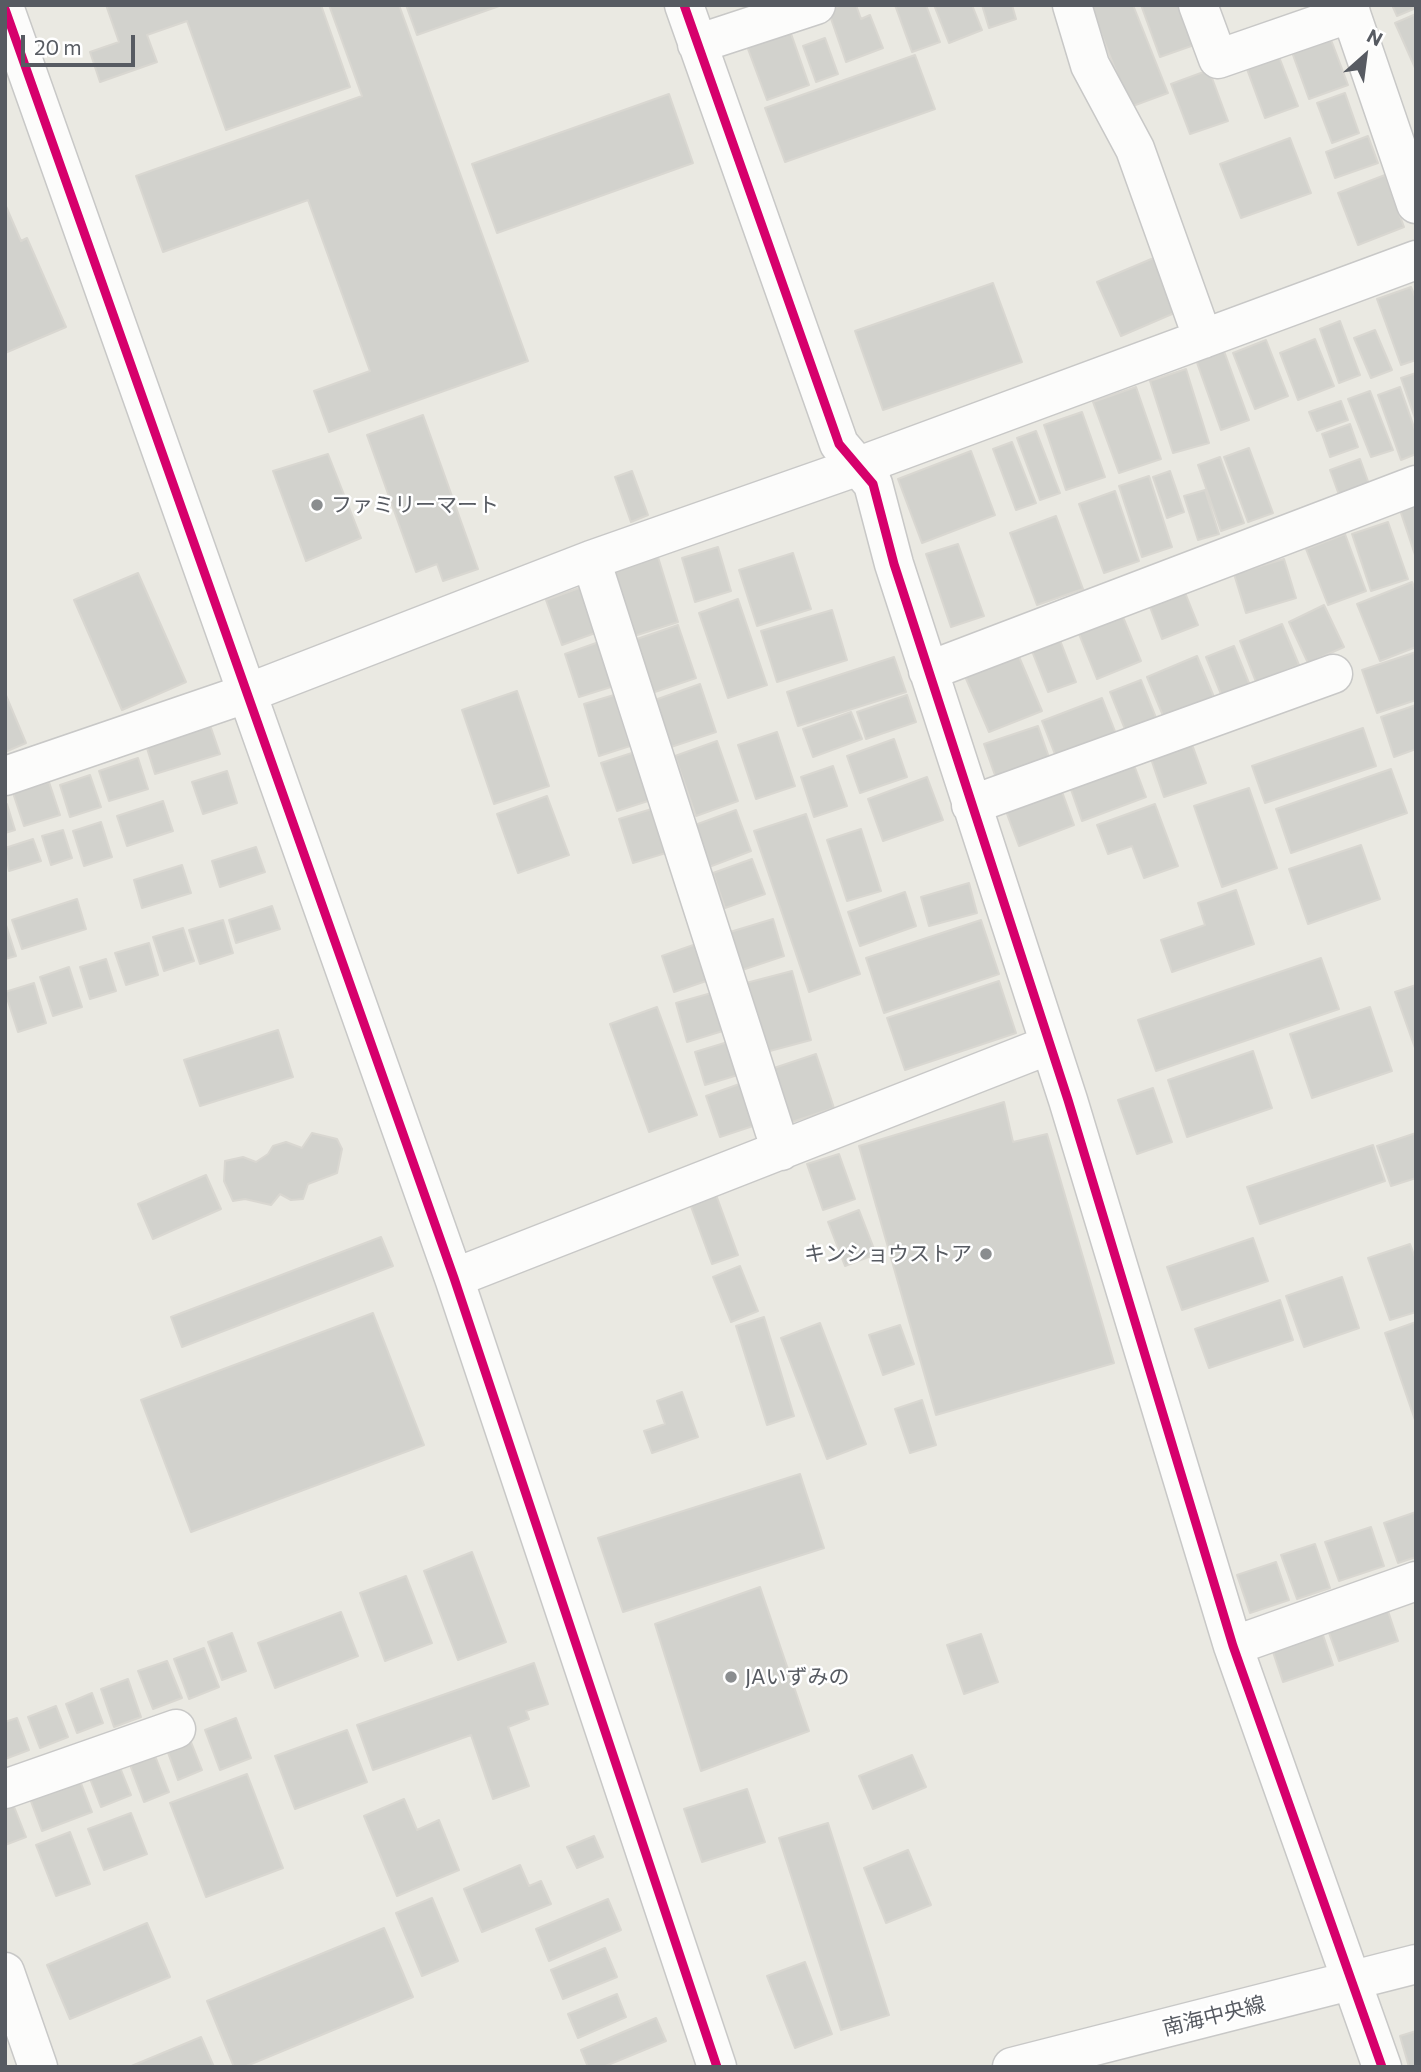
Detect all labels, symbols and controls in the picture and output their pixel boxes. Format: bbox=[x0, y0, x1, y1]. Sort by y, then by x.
scale bar bbox=[24, 21, 138, 65]
north arrow bbox=[1330, 21, 1400, 91]
text: N bbox=[1363, 24, 1387, 51]
text: 20 m bbox=[34, 34, 82, 59]
place label: ファミリーマート bbox=[331, 492, 499, 518]
marker: ファミリーマート bbox=[309, 497, 325, 513]
place label: キンショウストア bbox=[804, 1241, 972, 1267]
marker: キンショウストア bbox=[978, 1246, 994, 1262]
place label: JAいずみの bbox=[745, 1664, 850, 1690]
marker: JAいずみの bbox=[723, 1669, 739, 1685]
street label: 南海中央線 bbox=[1160, 1991, 1268, 2041]

